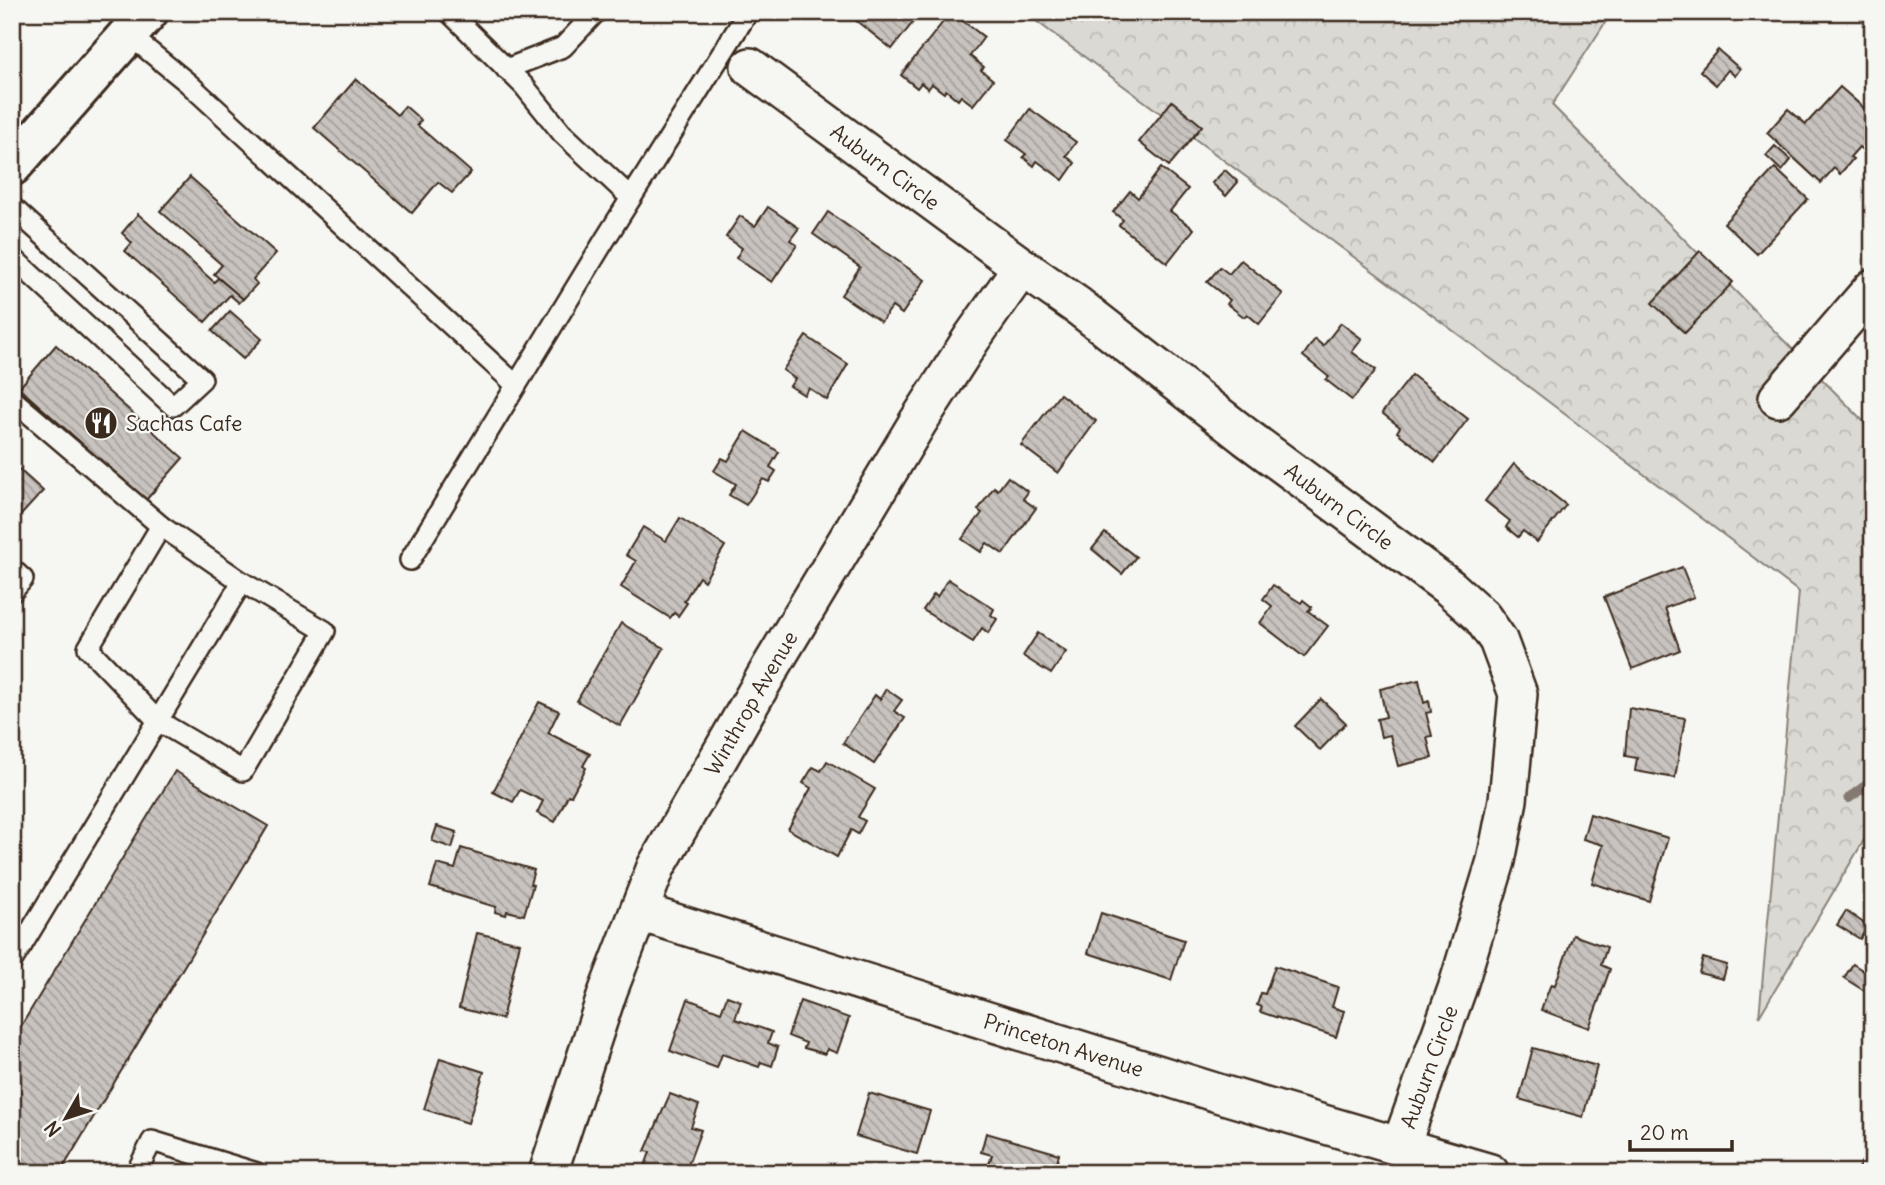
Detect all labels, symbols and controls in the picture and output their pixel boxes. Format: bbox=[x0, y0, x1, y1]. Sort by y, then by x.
street label: Auburn Circle bbox=[825, 117, 945, 216]
restaurant icon: Sachas Cafe bbox=[82, 404, 120, 442]
place label: Sachas Cafe bbox=[126, 410, 242, 437]
street label: Auburn Circle bbox=[1279, 457, 1399, 555]
street label: Winthrop Avenue bbox=[698, 626, 803, 780]
street label: Auburn Circle bbox=[1394, 1002, 1464, 1132]
street label: Princeton Avenue bbox=[980, 1007, 1147, 1083]
north arrow bbox=[32, 1084, 102, 1154]
scale bar bbox=[1630, 1108, 1731, 1152]
text: N bbox=[39, 1116, 66, 1141]
text: 20 m bbox=[1640, 1119, 1689, 1146]

